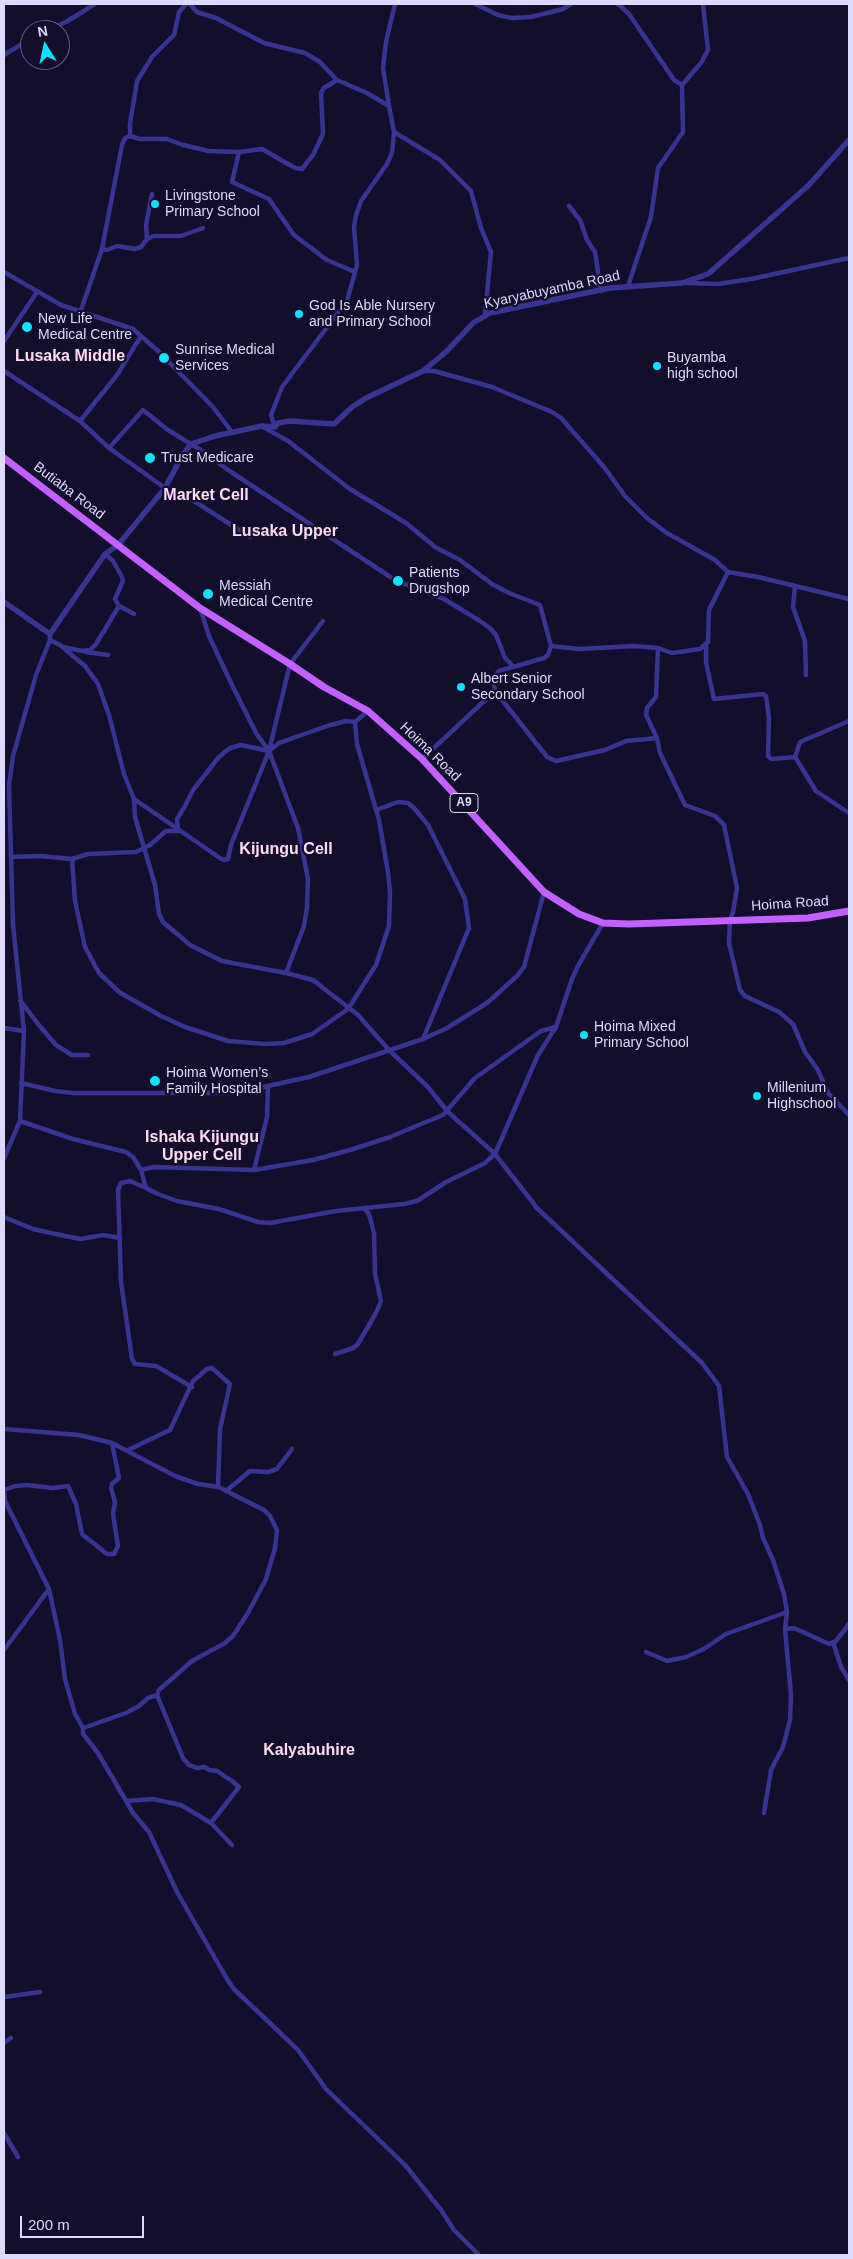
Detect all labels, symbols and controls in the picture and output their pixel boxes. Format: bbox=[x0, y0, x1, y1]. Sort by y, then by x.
north arrow bbox=[20, 20, 70, 70]
text: N bbox=[36, 22, 49, 40]
place label: Livingstone Primary School bbox=[165, 188, 260, 220]
marker: Livingstone Primary School bbox=[149, 198, 161, 210]
street label: Kyaryabuyamba Road bbox=[483, 267, 621, 313]
place label: God Is Able Nursery and Primary School bbox=[309, 298, 435, 331]
marker: God Is Able Nursery and Primary School bbox=[293, 308, 305, 320]
place label: New Life Medical Centre bbox=[38, 311, 132, 344]
marker: New Life Medical Centre bbox=[20, 320, 34, 334]
place label: Sunrise Medical Services bbox=[175, 342, 275, 374]
district label: Lusaka Middle bbox=[15, 347, 125, 367]
place label: Buyamba high school bbox=[667, 350, 738, 382]
marker: Sunrise Medical Services bbox=[157, 351, 171, 365]
marker: Buyamba high school bbox=[651, 360, 663, 372]
place label: Trust Medicare bbox=[161, 450, 254, 466]
marker: Trust Medicare bbox=[143, 451, 157, 465]
street label: Butiaba Road bbox=[30, 459, 108, 523]
district label: Market Cell bbox=[163, 486, 249, 506]
district label: Lusaka Upper bbox=[232, 522, 338, 542]
place label: Patients Drugshop bbox=[409, 565, 470, 598]
marker: Patients Drugshop bbox=[391, 574, 405, 588]
place label: Messiah Medical Centre bbox=[219, 578, 313, 610]
marker: Messiah Medical Centre bbox=[201, 587, 215, 601]
place label: Albert Senior Secondary School bbox=[471, 671, 585, 704]
marker: Albert Senior Secondary School bbox=[455, 681, 467, 693]
street label: Hoima Road bbox=[396, 719, 464, 785]
road number: A9 bbox=[450, 794, 478, 812]
district label: Kijungu Cell bbox=[239, 840, 333, 860]
street label: Hoima Road bbox=[751, 893, 829, 915]
place label: Hoima Mixed Primary School bbox=[594, 1019, 689, 1052]
marker: Hoima Mixed Primary School bbox=[578, 1029, 590, 1041]
place label: Hoima Women’s Family Hospital bbox=[166, 1065, 268, 1098]
marker: Hoima Women’s Family Hospital bbox=[148, 1074, 162, 1088]
place label: Millenium Highschool bbox=[767, 1080, 836, 1112]
marker: Millenium Highschool bbox=[751, 1090, 763, 1102]
district label: Ishaka Kijungu Upper Cell bbox=[145, 1128, 259, 1166]
district label: Kalyabuhire bbox=[263, 1741, 355, 1761]
scale bar bbox=[22, 2206, 146, 2238]
text: 200 m bbox=[28, 2216, 70, 2233]

